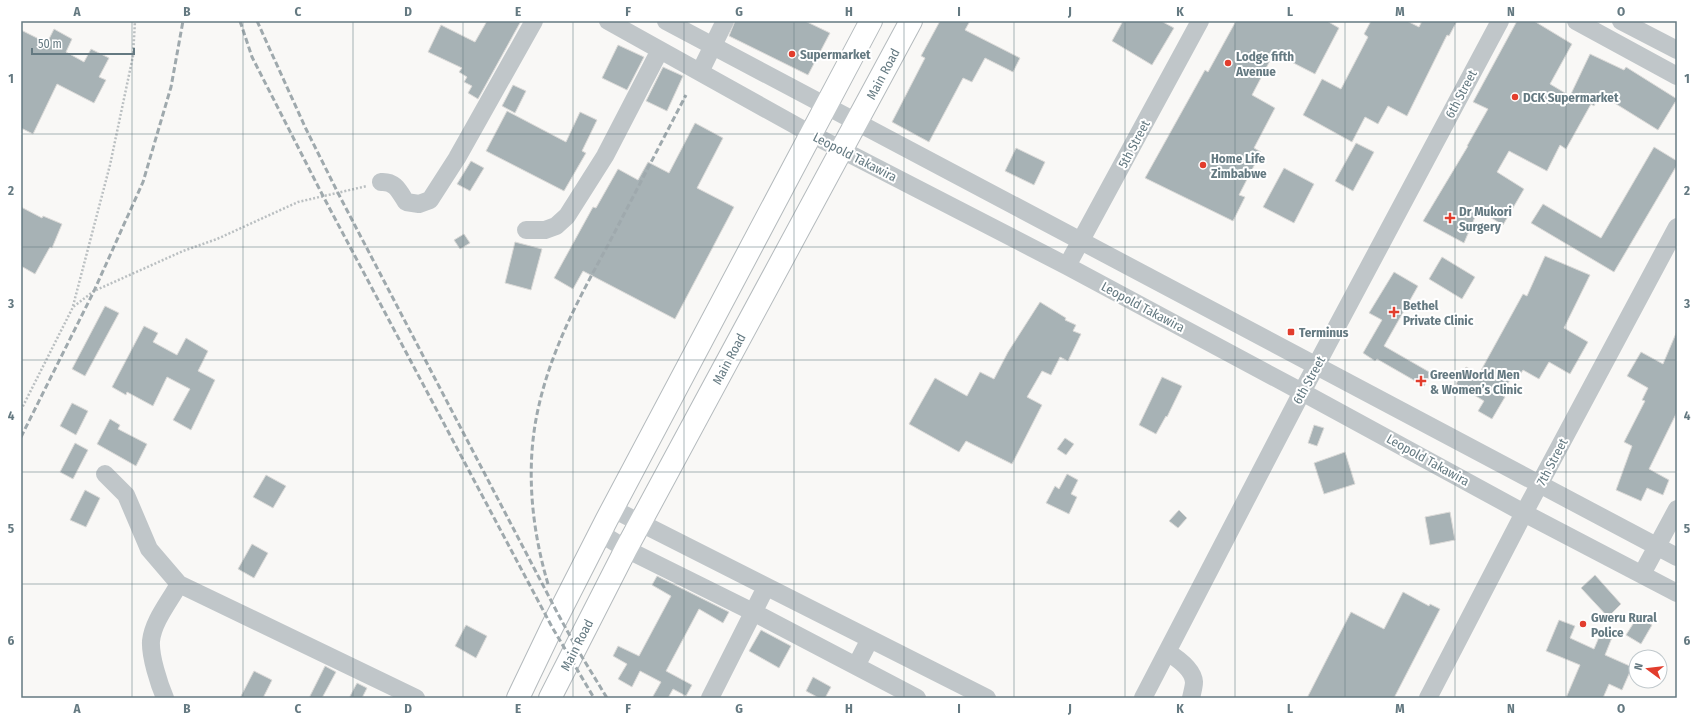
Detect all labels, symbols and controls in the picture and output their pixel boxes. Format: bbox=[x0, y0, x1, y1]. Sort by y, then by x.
text: A bbox=[72, 4, 81, 19]
text: B bbox=[183, 4, 191, 19]
text: C bbox=[295, 4, 302, 19]
text: D bbox=[404, 4, 412, 19]
text: E bbox=[515, 4, 521, 19]
text: F bbox=[625, 4, 631, 19]
text: G bbox=[735, 4, 743, 19]
text: H bbox=[845, 4, 853, 19]
text: I bbox=[957, 4, 961, 19]
text: J bbox=[1067, 4, 1072, 19]
text: K bbox=[1176, 4, 1184, 19]
text: L bbox=[1287, 4, 1293, 19]
text: M bbox=[1395, 4, 1405, 19]
text: N bbox=[1507, 4, 1515, 19]
text: O bbox=[1617, 4, 1625, 19]
scale bar bbox=[32, 30, 134, 56]
text: 50 m bbox=[38, 37, 62, 51]
street label: Main Road bbox=[863, 46, 903, 102]
place label: Supermarket bbox=[800, 47, 871, 62]
marker: Supermarket bbox=[787, 49, 797, 59]
place label: Lodge fifth Avenue bbox=[1235, 49, 1294, 79]
marker: Lodge fifth Avenue bbox=[1223, 58, 1233, 68]
street label: 6th Street bbox=[1442, 67, 1480, 121]
text: 1 bbox=[8, 71, 14, 86]
text: 1 bbox=[1684, 71, 1690, 86]
place label: DCK Supermarket bbox=[1523, 90, 1619, 105]
marker: DCK Supermarket bbox=[1510, 92, 1520, 102]
street label: 5th Street bbox=[1115, 117, 1153, 170]
street label: Leopold Takawira bbox=[811, 129, 899, 185]
place label: Home Life Zimbabwe bbox=[1211, 151, 1267, 181]
marker: Home Life Zimbabwe bbox=[1198, 160, 1208, 170]
text: 2 bbox=[7, 183, 14, 198]
text: 2 bbox=[1683, 183, 1690, 198]
place label: Dr Mukori Surgery bbox=[1459, 204, 1512, 234]
marker: Dr Mukori Surgery bbox=[1444, 212, 1456, 224]
street label: Leopold Takawira bbox=[1099, 279, 1187, 335]
text: 3 bbox=[7, 296, 14, 311]
text: 3 bbox=[1683, 296, 1690, 311]
place label: Bethel Private Clinic bbox=[1403, 298, 1474, 328]
marker: Bethel Private Clinic bbox=[1388, 306, 1400, 318]
place label: Terminus bbox=[1299, 325, 1349, 340]
marker: Terminus bbox=[1286, 327, 1296, 337]
street label: Main Road bbox=[709, 331, 749, 387]
street label: 6th Street bbox=[1290, 353, 1329, 407]
place label: GreenWorld Men & Women’s Clinic bbox=[1430, 367, 1523, 397]
marker: GreenWorld Men & Women’s Clinic bbox=[1415, 375, 1427, 387]
text: 4 bbox=[8, 408, 15, 423]
text: 4 bbox=[1684, 408, 1691, 423]
street label: Leopold Takawira bbox=[1384, 431, 1472, 489]
street label: 7th Street bbox=[1533, 435, 1571, 488]
text: 5 bbox=[8, 521, 14, 536]
text: 5 bbox=[1684, 521, 1690, 536]
place label: Gweru Rural Police bbox=[1591, 610, 1657, 640]
street label: Main Road bbox=[558, 617, 596, 673]
marker: Gweru Rural Police bbox=[1578, 619, 1588, 629]
text: 6 bbox=[8, 633, 15, 648]
text: 6 bbox=[1684, 633, 1691, 648]
north arrow bbox=[1628, 649, 1668, 689]
text: N bbox=[1632, 662, 1646, 671]
text: A bbox=[72, 701, 81, 716]
text: B bbox=[183, 701, 191, 716]
text: C bbox=[295, 701, 302, 716]
text: D bbox=[404, 701, 412, 716]
text: E bbox=[515, 701, 521, 716]
text: F bbox=[625, 701, 631, 716]
text: G bbox=[735, 701, 743, 716]
text: H bbox=[845, 701, 853, 716]
text: I bbox=[957, 701, 961, 716]
text: J bbox=[1067, 701, 1072, 716]
text: K bbox=[1176, 701, 1184, 716]
text: L bbox=[1287, 701, 1293, 716]
text: M bbox=[1395, 701, 1405, 716]
text: N bbox=[1507, 701, 1515, 716]
text: O bbox=[1617, 701, 1625, 716]

